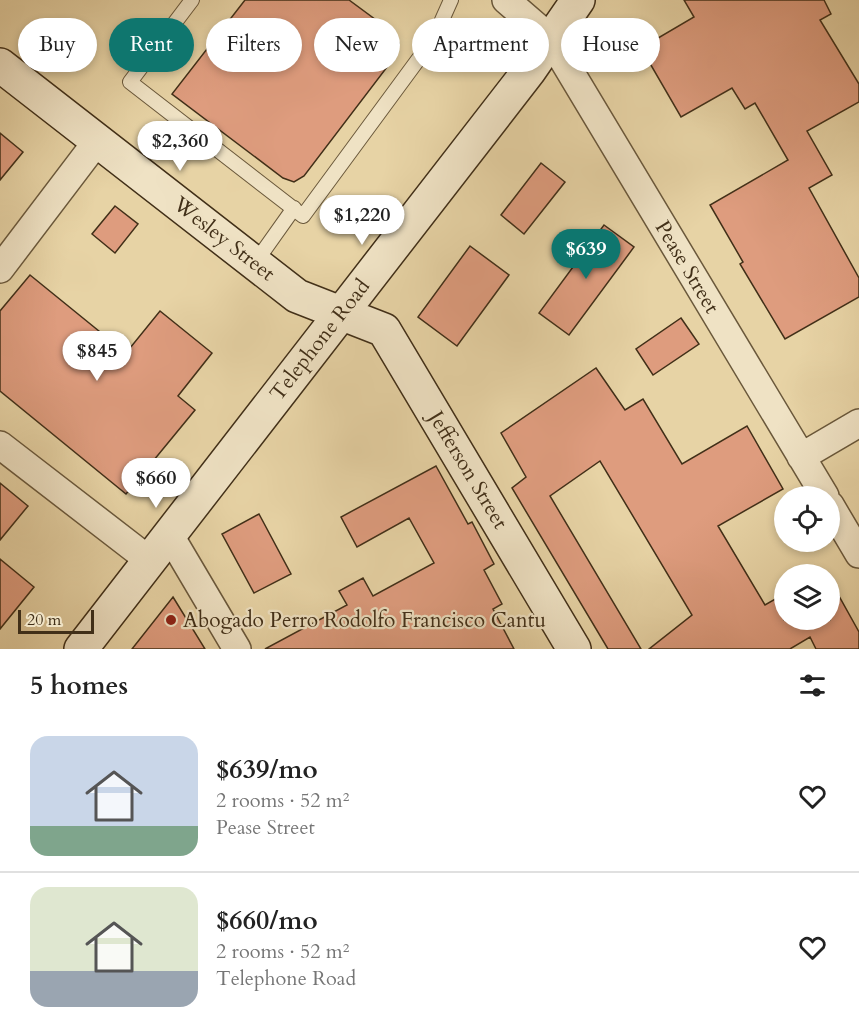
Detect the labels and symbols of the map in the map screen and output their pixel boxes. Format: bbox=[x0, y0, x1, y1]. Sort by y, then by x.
pin: $2,360 bbox=[131, 121, 229, 172]
street label: Wesley Street bbox=[166, 189, 281, 288]
pin: $1,220 bbox=[313, 195, 411, 246]
street label: Pease Street bbox=[648, 215, 726, 319]
pin: $639 bbox=[550, 229, 622, 280]
street label: Telephone Road bbox=[263, 273, 377, 407]
pin: $845 bbox=[61, 331, 133, 382]
street label: Jefferson Street bbox=[420, 403, 515, 535]
pin: $660 bbox=[120, 458, 192, 509]
place label: Abogado Perro Rodolfo Francisco Cantu bbox=[183, 606, 546, 635]
scale bar bbox=[18, 607, 94, 634]
marker: Abogado Perro Rodolfo Francisco Cantu bbox=[164, 613, 178, 627]

